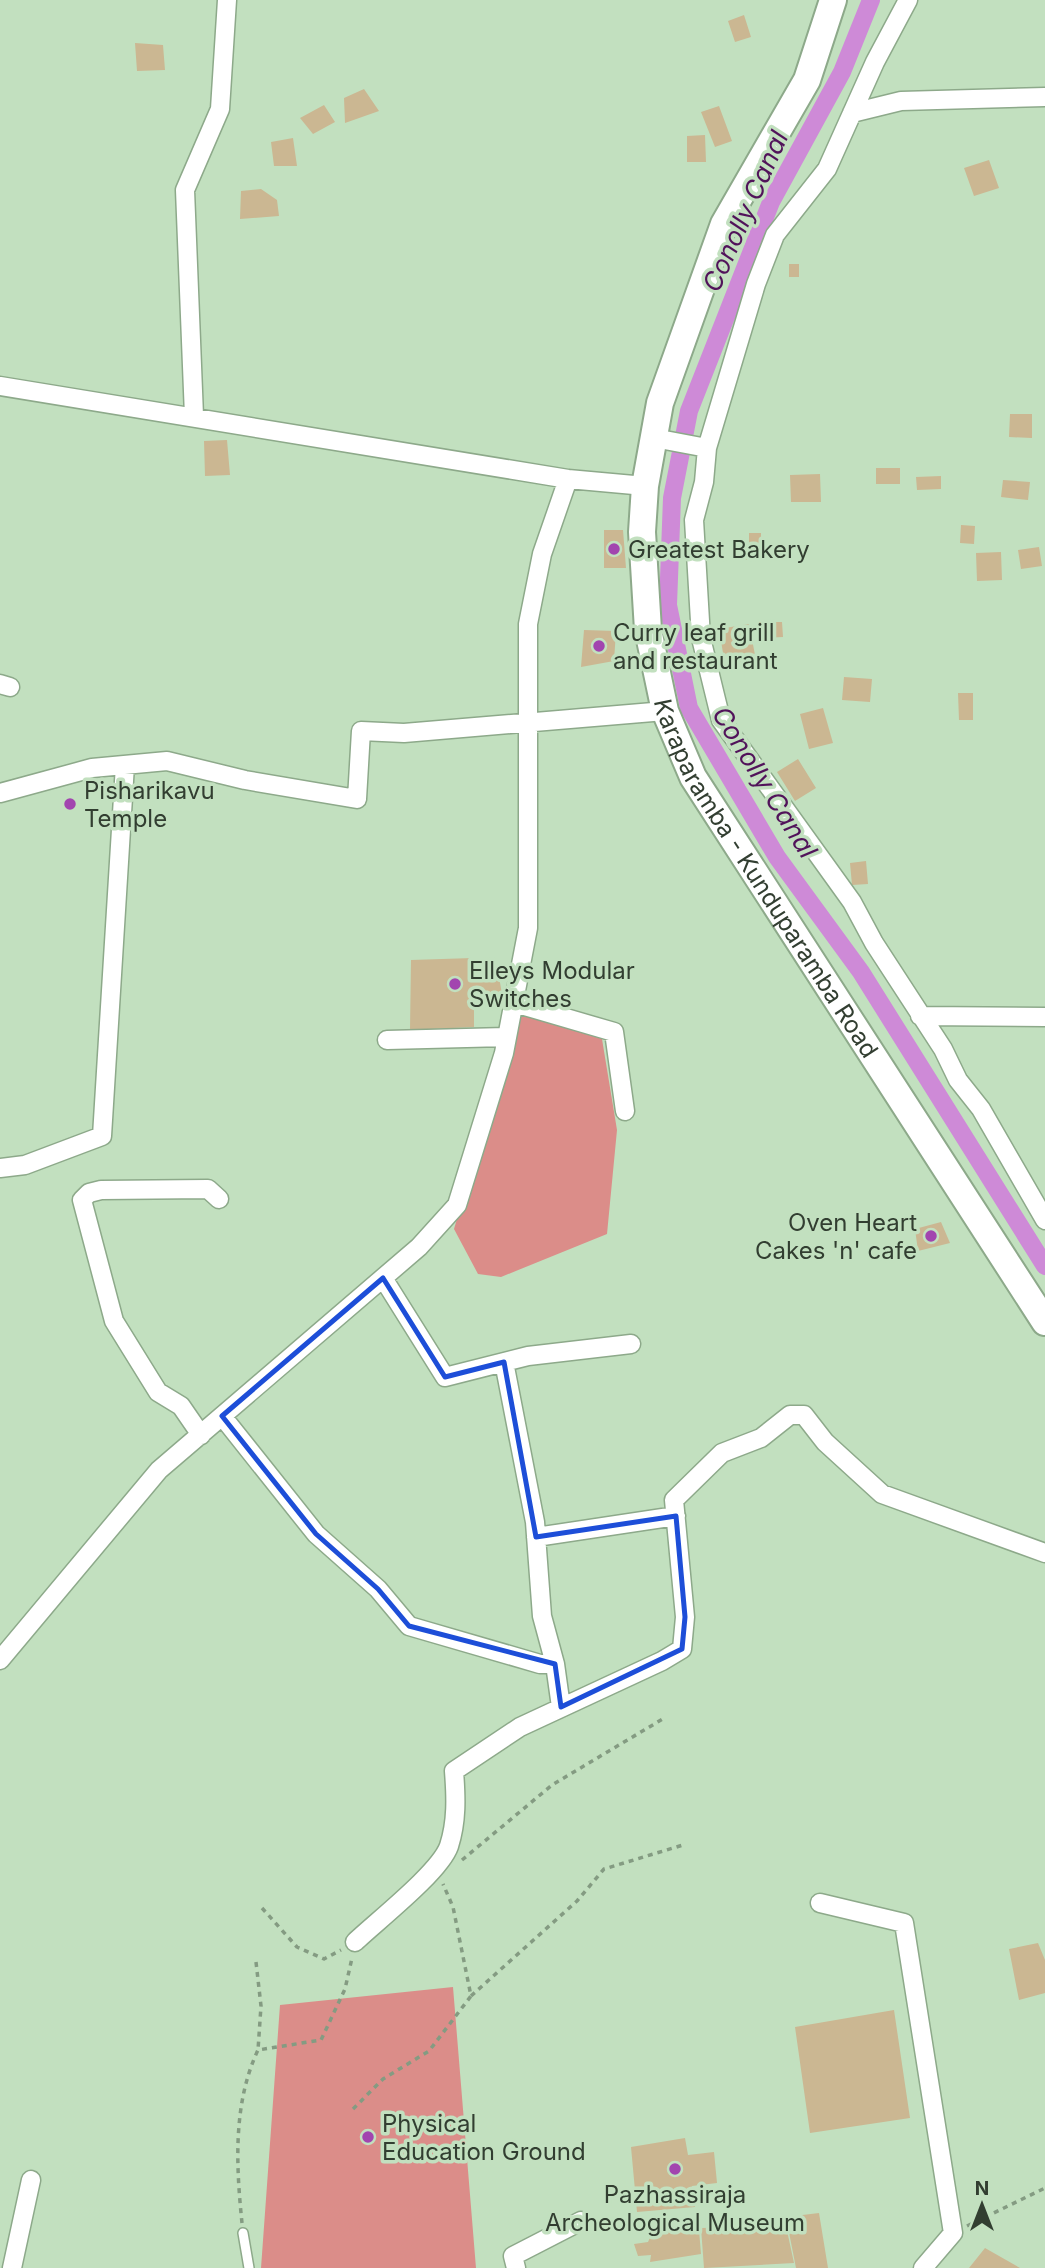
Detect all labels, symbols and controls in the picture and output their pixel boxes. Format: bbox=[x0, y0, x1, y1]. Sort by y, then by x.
water label: Conolly Canal bbox=[696, 125, 795, 296]
place label: Greatest Bakery bbox=[628, 535, 810, 564]
marker: Greatest Bakery bbox=[606, 541, 622, 557]
place label: Curry leaf grill and restaurant bbox=[613, 618, 778, 675]
marker: Curry leaf grill and restaurant bbox=[591, 638, 607, 654]
street label: Karaparamba - Kunduparamba Road bbox=[648, 696, 885, 1063]
water label: Conolly Canal bbox=[706, 701, 824, 864]
place label: Pisharikavu Temple bbox=[84, 776, 215, 833]
marker: Pisharikavu Temple bbox=[62, 796, 78, 812]
place label: Elleys Modular Switches bbox=[469, 956, 635, 1013]
marker: Elleys Modular Switches bbox=[447, 976, 463, 992]
place label: Oven Heart Cakes 'n' cafe bbox=[755, 1208, 917, 1265]
marker: Oven Heart Cakes 'n' cafe bbox=[923, 1228, 939, 1244]
place label: Physical Education Ground bbox=[382, 2109, 586, 2166]
marker: Physical Education Ground bbox=[360, 2129, 376, 2145]
marker: Pazhassiraja Archeological Museum bbox=[667, 2161, 683, 2177]
north arrow bbox=[947, 2170, 1017, 2240]
text: N bbox=[975, 2177, 989, 2200]
place label: Pazhassiraja Archeological Museum bbox=[545, 2180, 805, 2237]

